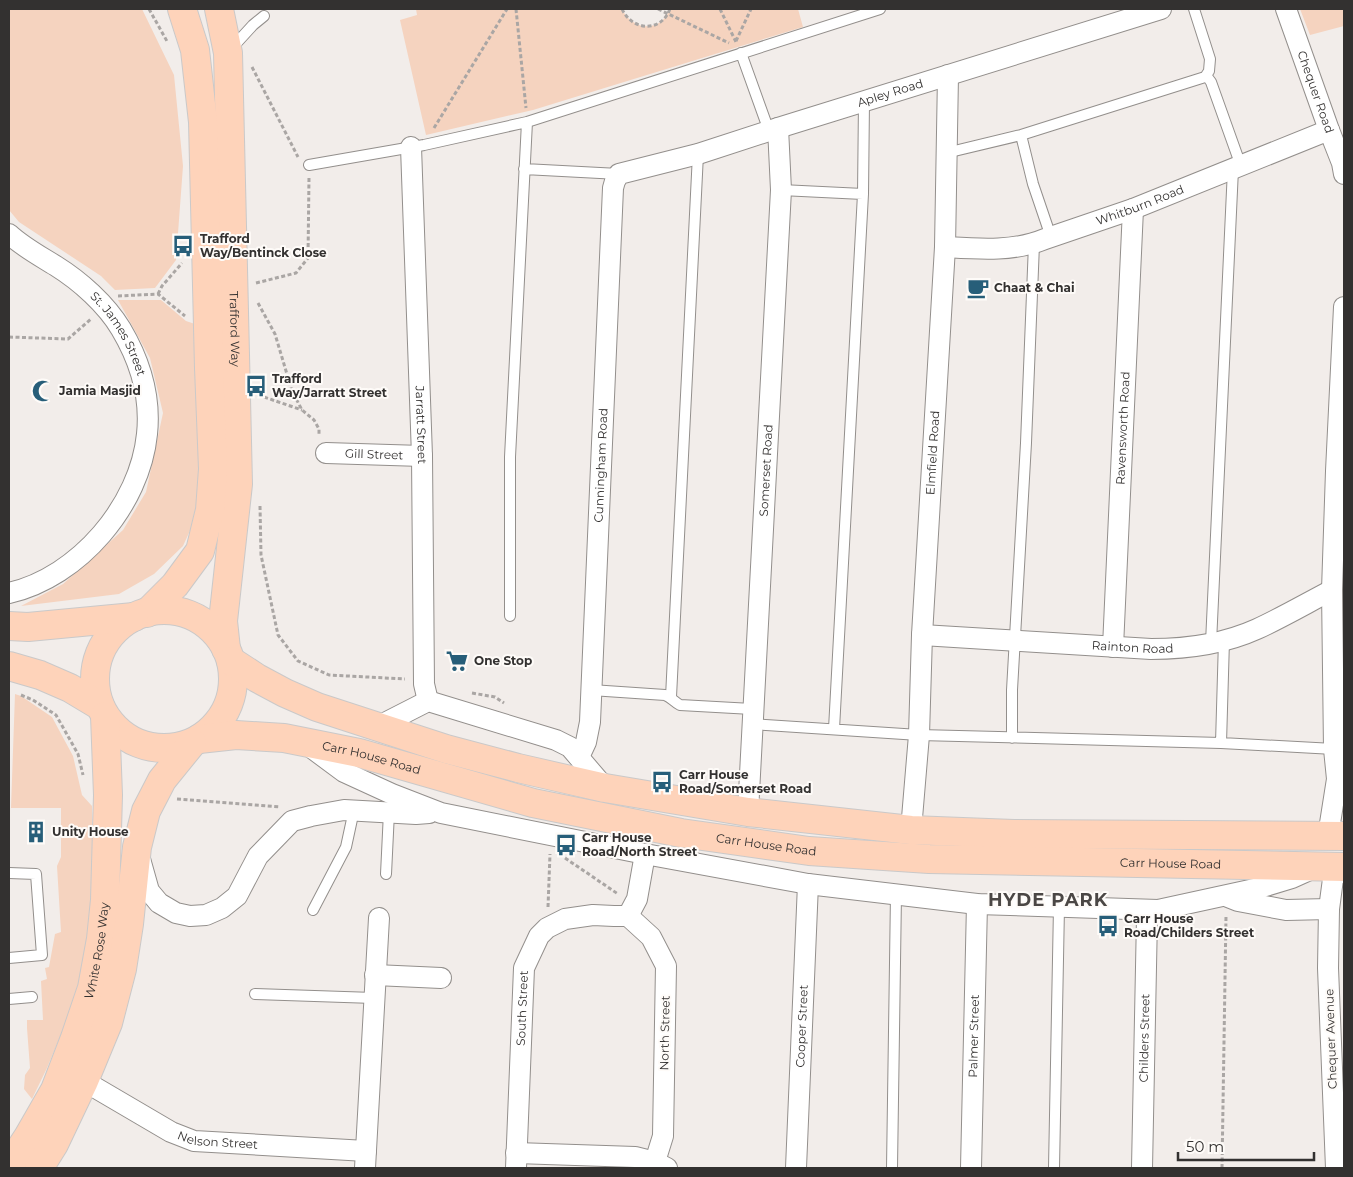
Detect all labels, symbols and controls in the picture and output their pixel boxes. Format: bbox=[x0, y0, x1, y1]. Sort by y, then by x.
street label: Chequer Road bbox=[1294, 48, 1338, 135]
street label: Apley Road bbox=[855, 75, 925, 110]
street label: Whitburn Road bbox=[1094, 181, 1186, 228]
place label: Trafford Way/Bentinck Close bbox=[200, 231, 327, 260]
bus stop icon: Trafford Way/Bentinck Close bbox=[170, 233, 196, 259]
cafe icon: Chaat & Chai bbox=[965, 275, 991, 301]
place label: Chaat & Chai bbox=[994, 280, 1075, 295]
street label: St. James Street bbox=[87, 288, 149, 378]
street label: Trafford Way bbox=[227, 291, 243, 368]
place label: Trafford Way/Jarratt Street bbox=[272, 371, 388, 400]
street label: Ravensworth Road bbox=[1112, 371, 1133, 485]
bus stop icon: Trafford Way/Jarratt Street bbox=[243, 373, 269, 399]
mosque icon: Jamia Masjid bbox=[30, 378, 56, 404]
place label: Jamia Masjid bbox=[58, 383, 141, 398]
street label: Jarratt Street bbox=[412, 384, 430, 464]
street label: Cunningham Road bbox=[591, 408, 611, 523]
street label: Elmfield Road bbox=[922, 410, 942, 495]
street label: Somerset Road bbox=[756, 424, 776, 517]
street label: Gill Street bbox=[345, 446, 404, 462]
street label: Rainton Road bbox=[1091, 637, 1174, 656]
supermarket icon: One Stop bbox=[444, 648, 470, 674]
place label: One Stop bbox=[474, 653, 532, 668]
street label: Carr House Road bbox=[321, 738, 423, 777]
place label: Carr House Road/Somerset Road bbox=[679, 767, 812, 796]
bus stop icon: Carr House Road/Somerset Road bbox=[649, 769, 675, 795]
building icon: Unity House bbox=[23, 819, 49, 845]
place label: Unity House bbox=[52, 824, 129, 839]
place label: Carr House Road/North Street bbox=[582, 830, 698, 859]
street label: Carr House Road bbox=[715, 830, 817, 858]
bus stop icon: Carr House Road/North Street bbox=[553, 832, 579, 858]
street label: Carr House Road bbox=[1120, 855, 1221, 872]
district label: HYDE PARK bbox=[988, 889, 1108, 911]
street label: White Rose Way bbox=[81, 901, 112, 1001]
place label: Carr House Road/Childers Street bbox=[1124, 911, 1255, 940]
bus stop icon: Carr House Road/Childers Street bbox=[1095, 913, 1121, 939]
street label: South Street bbox=[513, 970, 531, 1046]
street label: Cooper Street bbox=[792, 984, 811, 1068]
street label: Chequer Avenue bbox=[1321, 989, 1340, 1090]
street label: Childers Street bbox=[1136, 993, 1152, 1082]
street label: Palmer Street bbox=[965, 994, 982, 1078]
street label: North Street bbox=[656, 995, 673, 1070]
street label: Nelson Street bbox=[175, 1127, 259, 1152]
scale bar bbox=[1178, 1130, 1314, 1162]
text: 50 m bbox=[1186, 1137, 1224, 1156]

